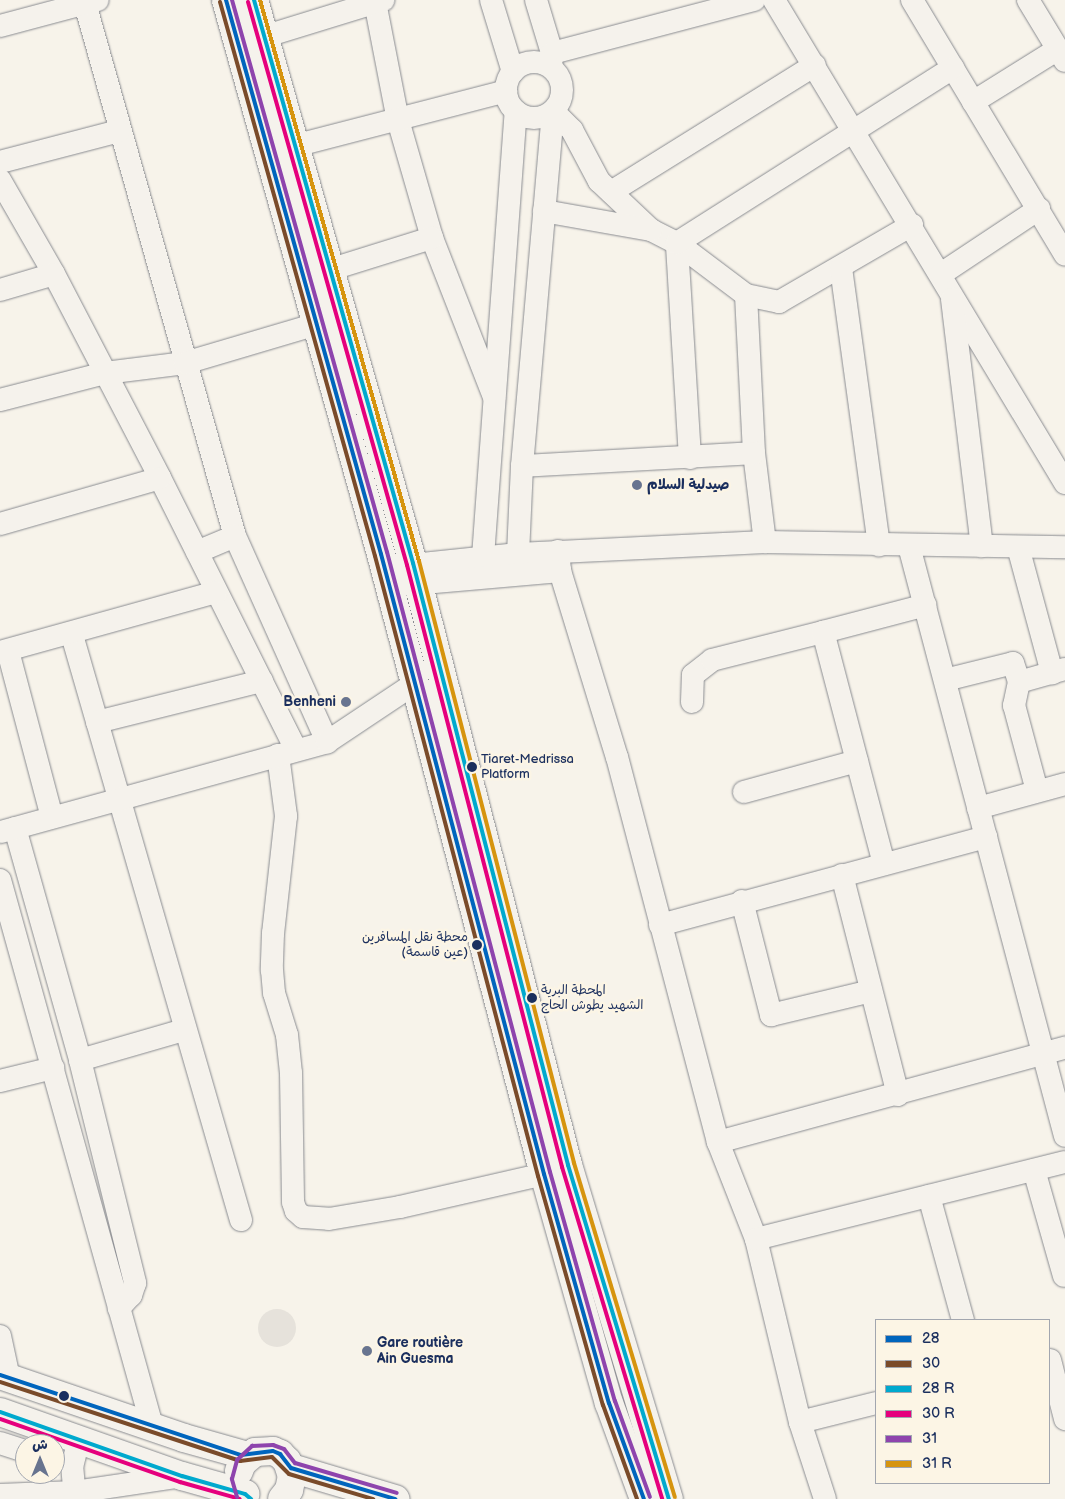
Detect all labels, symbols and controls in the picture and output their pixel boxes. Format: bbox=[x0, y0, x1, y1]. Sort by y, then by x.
place label: صيدلية السلام bbox=[647, 477, 729, 493]
marker: صيدلية السلام bbox=[631, 479, 643, 491]
place label: Benheni bbox=[283, 694, 336, 710]
marker: Benheni bbox=[340, 696, 352, 708]
place label: Tiaret-Medrissa Platform bbox=[481, 752, 574, 783]
marker: Tiaret-Medrissa Platform bbox=[467, 762, 477, 772]
place label: محطة نقل المسافرين (عين قاسمة) bbox=[362, 930, 468, 961]
marker: محطة نقل المسافرين (عين قاسمة) bbox=[472, 940, 482, 950]
place label: المحطة البرية الشهيد يطوش الحاج bbox=[541, 983, 644, 1014]
marker: المحطة البرية الشهيد يطوش الحاج bbox=[527, 993, 537, 1003]
legend bbox=[875, 1319, 1050, 1484]
text: 28 bbox=[922, 1329, 940, 1348]
place label: Gare routière Ain Guesma bbox=[377, 1335, 463, 1368]
marker: Gare routière Ain Guesma bbox=[361, 1345, 373, 1357]
text: 30 bbox=[922, 1354, 940, 1373]
text: 28 R bbox=[922, 1379, 954, 1398]
unlabelled marker bbox=[59, 1391, 69, 1401]
text: 30 R bbox=[922, 1404, 955, 1423]
text: 31 bbox=[922, 1429, 937, 1448]
north arrow bbox=[15, 1434, 65, 1484]
text: ش bbox=[32, 1436, 48, 1453]
text: 31 R bbox=[922, 1454, 952, 1473]

